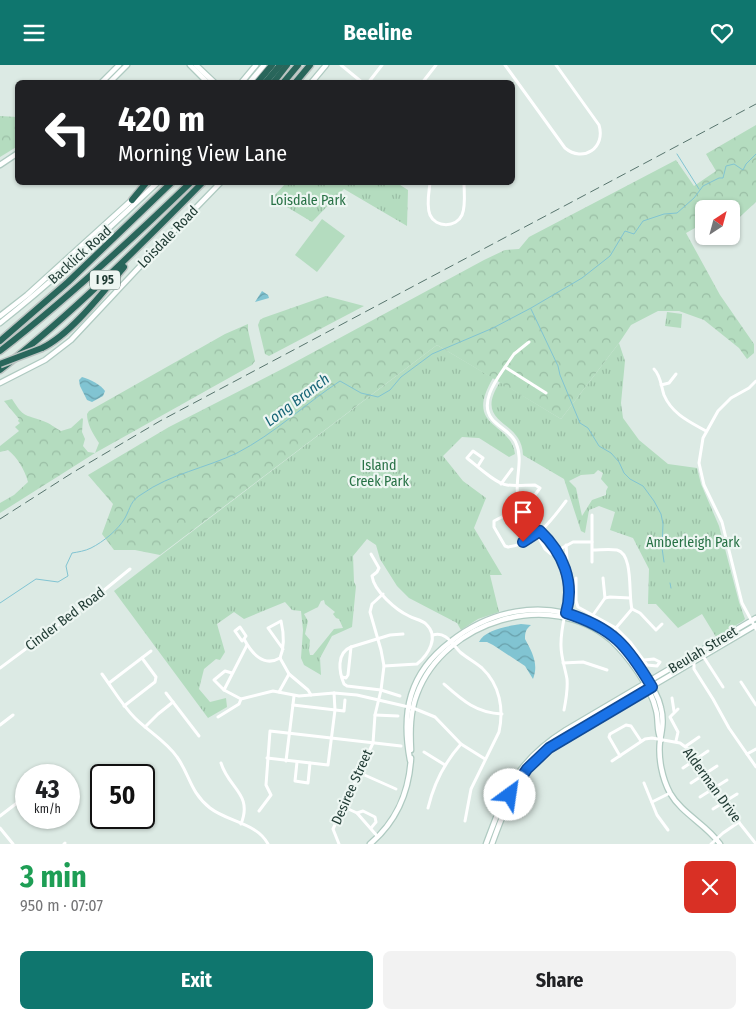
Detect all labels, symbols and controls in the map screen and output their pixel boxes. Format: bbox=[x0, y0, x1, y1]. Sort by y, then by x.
icon: menu bbox=[20, 19, 48, 47]
text: Beeline bbox=[344, 19, 413, 46]
icon: heart bbox=[708, 19, 736, 47]
text: 420 m bbox=[118, 98, 205, 140]
icon: left bbox=[35, 100, 100, 165]
text: Morning View Lane bbox=[118, 140, 287, 167]
park label: Loisdale Park bbox=[270, 192, 346, 209]
north arrow bbox=[695, 200, 740, 245]
map controls bbox=[695, 200, 740, 245]
street label: Loisdale Road bbox=[134, 202, 202, 272]
street label: Backlick Road bbox=[45, 222, 115, 288]
road number: I 95 bbox=[90, 271, 120, 289]
water label: Long Branch bbox=[261, 370, 333, 430]
park label: Island Creek Park bbox=[349, 457, 409, 490]
pin bbox=[502, 491, 544, 542]
icon: arrive bbox=[509, 498, 537, 526]
park label: Amberleigh Park bbox=[646, 534, 740, 551]
street label: Cinder Bed Road bbox=[22, 584, 108, 654]
street label: Beulah Street bbox=[665, 623, 741, 677]
street label: Alderman Drive bbox=[679, 744, 745, 826]
street label: Desiree Street bbox=[328, 746, 376, 827]
speed limit sign: 50 bbox=[90, 764, 155, 829]
position arrow bbox=[483, 768, 535, 820]
text: 43 bbox=[35, 775, 60, 805]
text: km/h bbox=[34, 802, 61, 816]
text: 3 min bbox=[20, 859, 87, 895]
button: close bbox=[684, 861, 736, 913]
text: 950 m · 07:07 bbox=[20, 896, 103, 915]
button: Exit bbox=[20, 951, 373, 1009]
button: Share bbox=[383, 951, 736, 1009]

